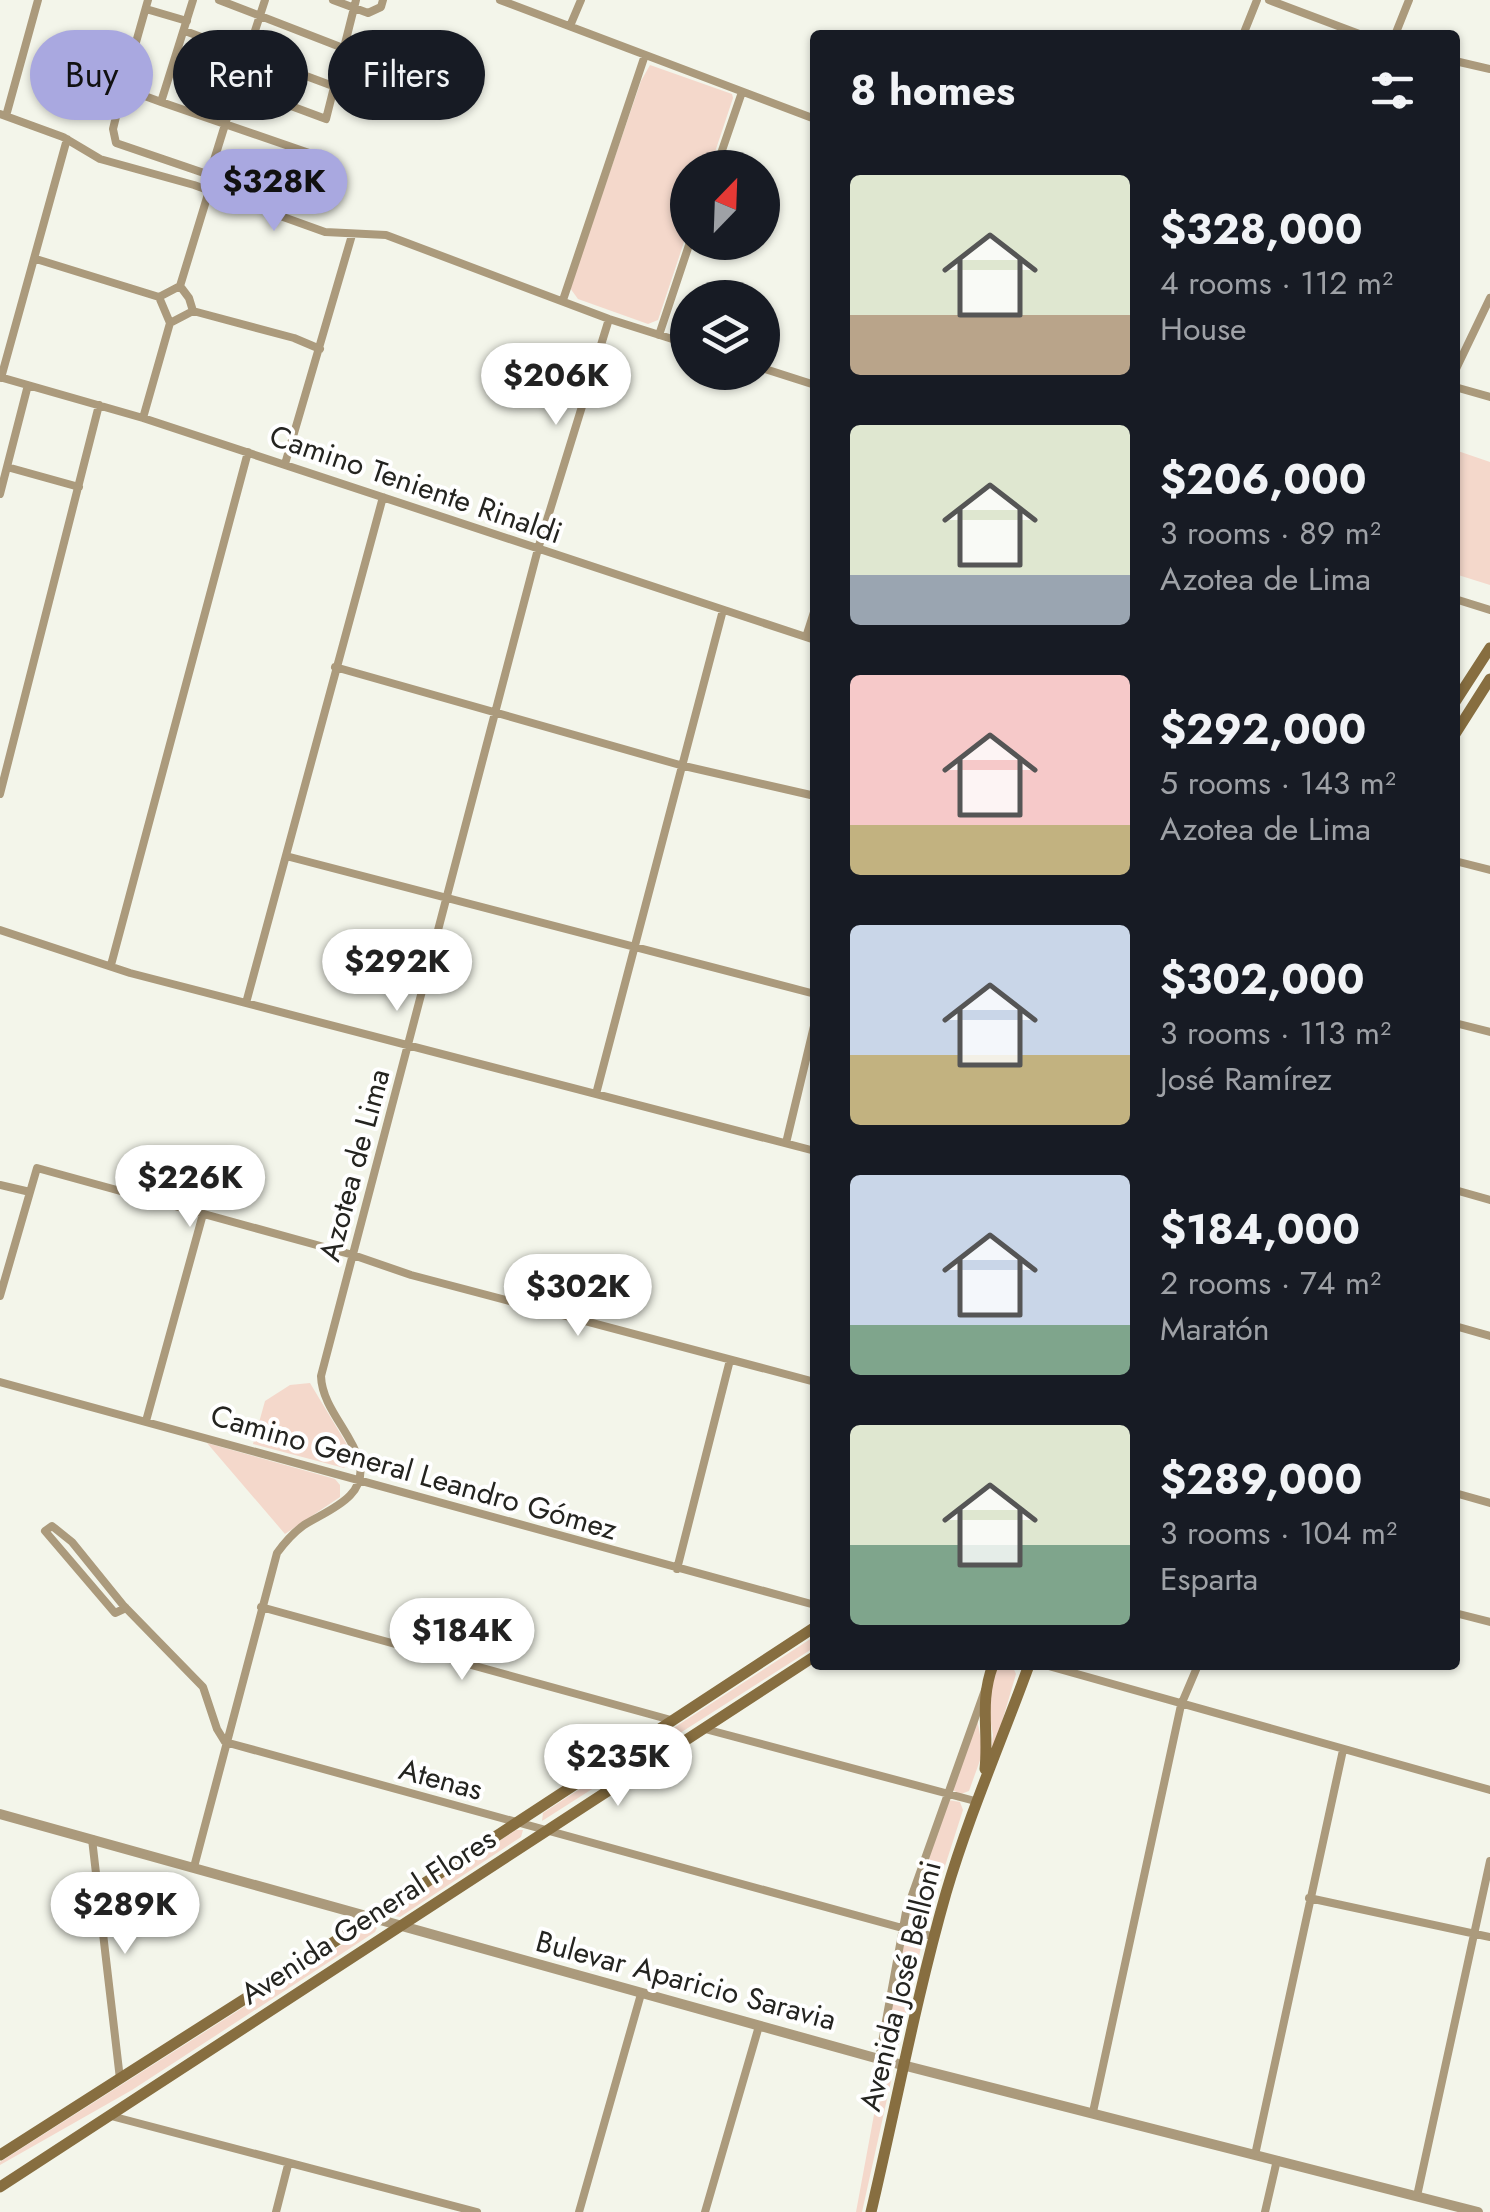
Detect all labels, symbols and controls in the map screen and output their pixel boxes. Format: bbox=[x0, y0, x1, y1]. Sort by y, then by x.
chip: Buy bbox=[30, 30, 153, 120]
chip: Rent bbox=[173, 30, 308, 120]
chip: Filters bbox=[328, 30, 485, 120]
text: 8 homes bbox=[850, 60, 1015, 121]
icon: filters bbox=[1365, 63, 1420, 118]
pin: $328K bbox=[204, 149, 344, 234]
north arrow bbox=[670, 150, 780, 260]
map controls bbox=[670, 150, 780, 390]
text: $328K bbox=[222, 158, 326, 204]
text: $328,000 bbox=[1160, 199, 1362, 260]
icon: home bbox=[930, 215, 1050, 335]
text: 4 rooms · 112 m² bbox=[1160, 260, 1393, 306]
button: layers bbox=[670, 280, 780, 390]
text: House bbox=[1160, 306, 1247, 352]
pin: $206K bbox=[486, 343, 626, 428]
text: $206K bbox=[503, 352, 609, 398]
street label: Camino Teniente Rinaldi bbox=[264, 414, 568, 554]
text: $206,000 bbox=[1160, 449, 1367, 510]
icon: home bbox=[930, 465, 1050, 585]
text: 3 rooms · 89 m² bbox=[1160, 510, 1381, 556]
text: Azotea de Lima bbox=[1160, 556, 1371, 602]
text: $292,000 bbox=[1160, 699, 1366, 760]
icon: home bbox=[930, 715, 1050, 835]
text: 5 rooms · 143 m² bbox=[1160, 760, 1396, 806]
text: Azotea de Lima bbox=[1160, 806, 1371, 852]
pin: $292K bbox=[327, 929, 467, 1014]
text: $292K bbox=[344, 938, 450, 984]
text: $302,000 bbox=[1160, 949, 1365, 1010]
icon: home bbox=[930, 965, 1050, 1085]
text: 3 rooms · 113 m² bbox=[1160, 1010, 1391, 1056]
text: José Ramírez bbox=[1160, 1056, 1332, 1102]
street label: Azotea de Lima bbox=[308, 1064, 400, 1266]
pin: $226K bbox=[120, 1145, 260, 1230]
text: $226K bbox=[137, 1154, 243, 1200]
text: $184,000 bbox=[1160, 1199, 1360, 1260]
icon: home bbox=[930, 1215, 1050, 1335]
pin: $302K bbox=[508, 1254, 648, 1339]
text: 2 rooms · 74 m² bbox=[1160, 1260, 1381, 1306]
text: $302K bbox=[526, 1263, 630, 1309]
text: Maratón bbox=[1160, 1306, 1270, 1352]
street label: Camino General Leandro Gómez bbox=[206, 1393, 623, 1551]
text: $289,000 bbox=[1160, 1449, 1362, 1510]
icon: home bbox=[930, 1465, 1050, 1585]
text: 3 rooms · 104 m² bbox=[1160, 1510, 1397, 1556]
text: Esparta bbox=[1160, 1556, 1258, 1602]
pin: $184K bbox=[392, 1598, 532, 1683]
text: $184K bbox=[412, 1607, 512, 1653]
pin: $235K bbox=[548, 1724, 688, 1809]
text: $235K bbox=[566, 1733, 670, 1779]
street label: Atenas bbox=[395, 1747, 487, 1811]
street label: Avenida General Flores bbox=[232, 1817, 504, 2015]
street label: Avenida José Belloni bbox=[848, 1856, 952, 2116]
pin: $289K bbox=[55, 1872, 195, 1957]
text: $289K bbox=[73, 1881, 177, 1927]
street label: Bulevar Aparicio Saravia bbox=[531, 1919, 841, 2041]

